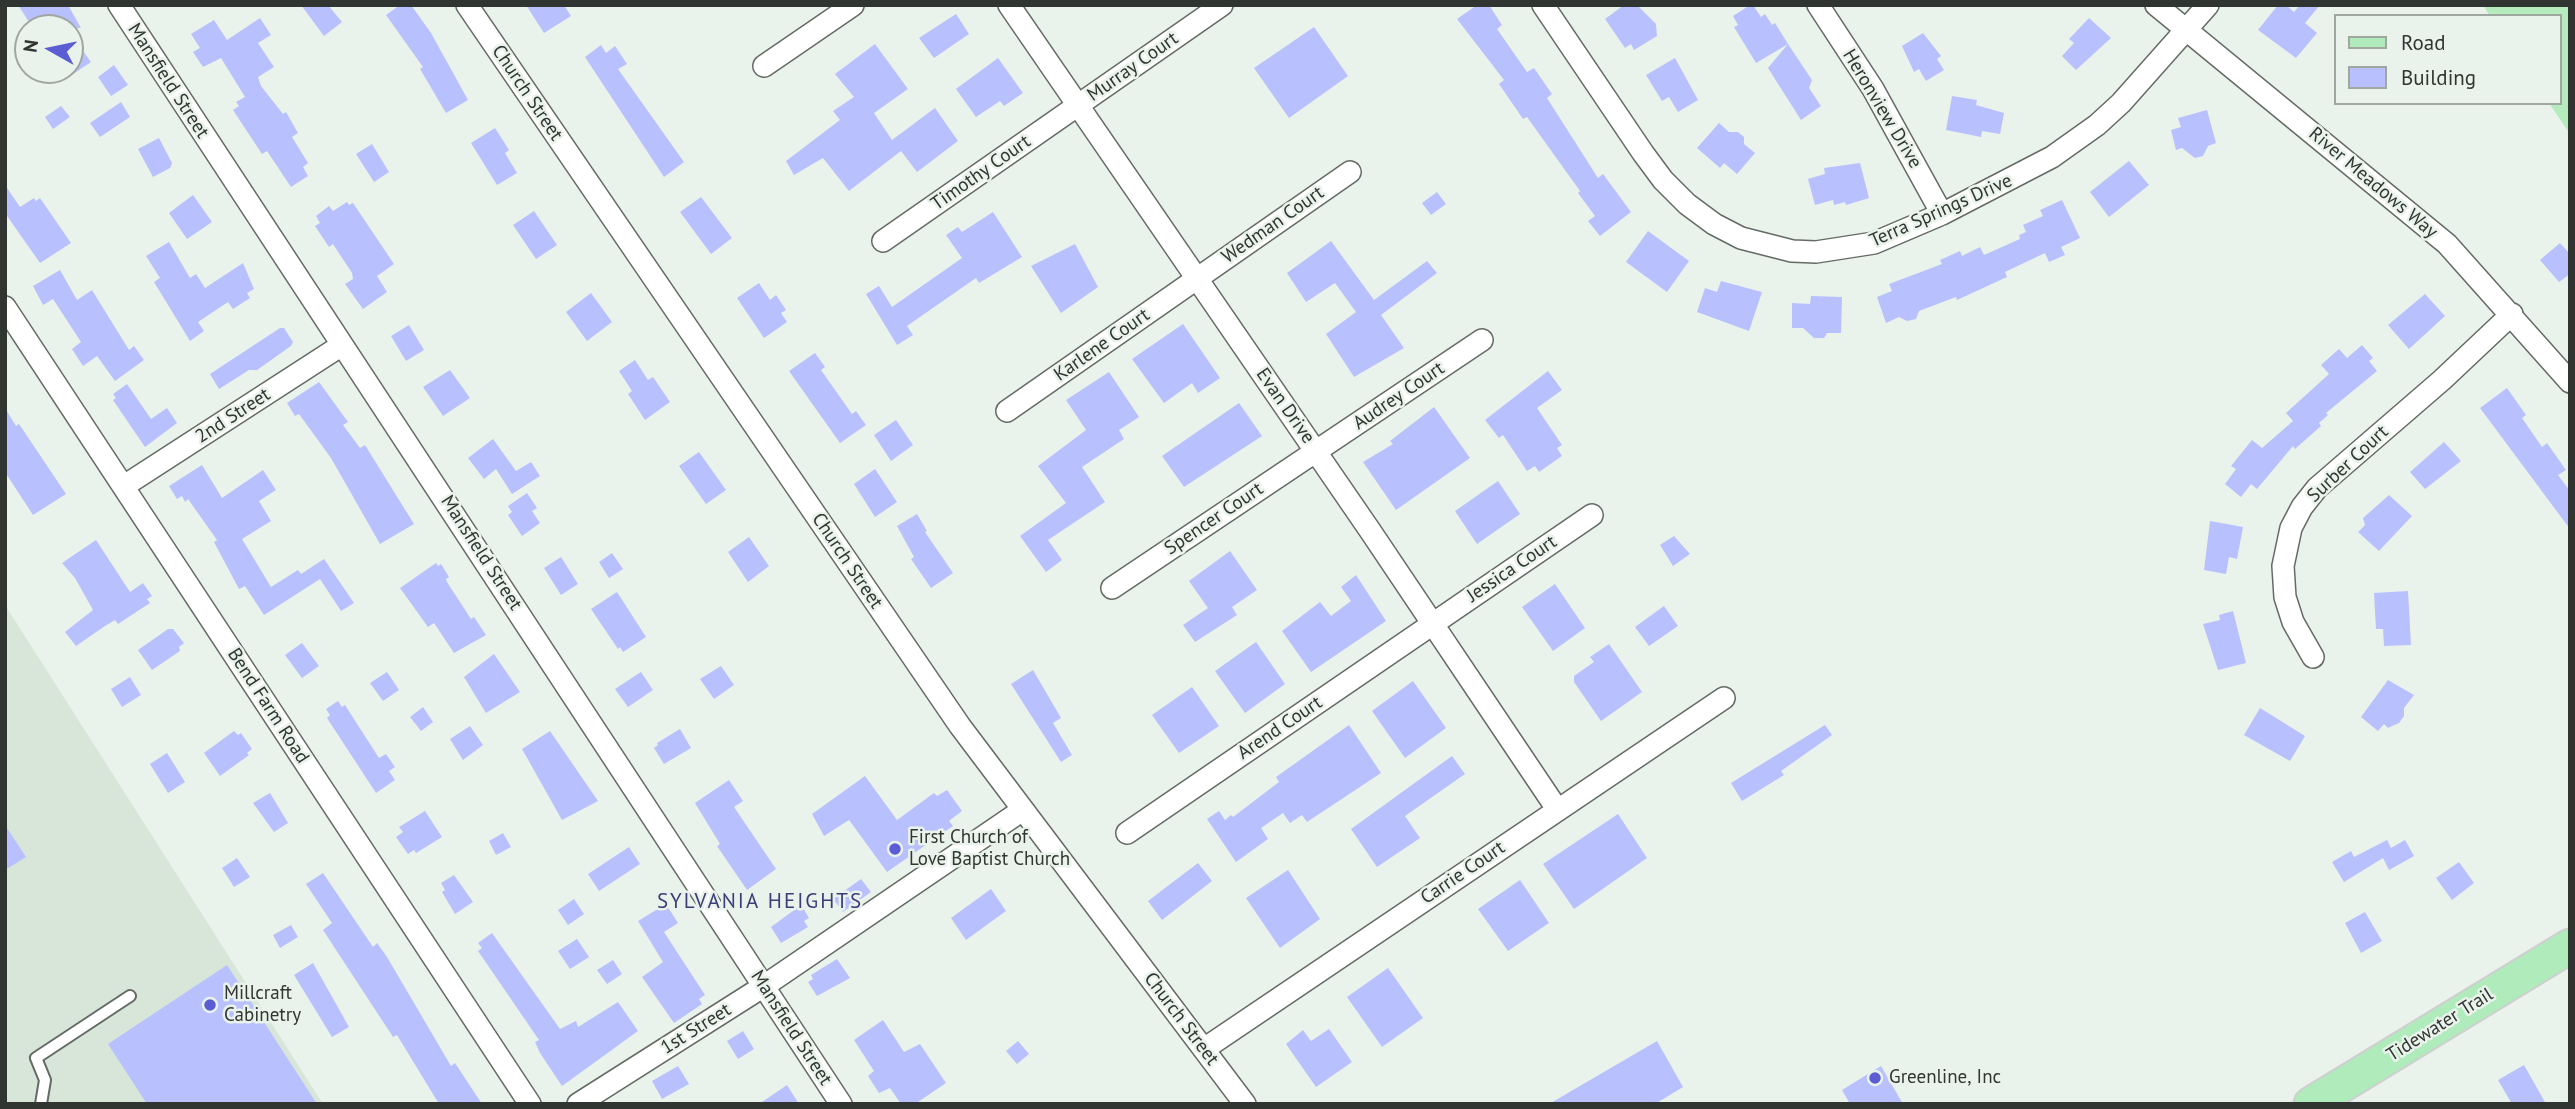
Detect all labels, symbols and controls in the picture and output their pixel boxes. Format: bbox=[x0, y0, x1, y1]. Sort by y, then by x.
north arrow bbox=[14, 14, 84, 84]
legend bbox=[2334, 14, 2561, 105]
street label: Mansfield Street bbox=[122, 19, 214, 143]
street label: Murray Court bbox=[1083, 27, 1183, 107]
text: Road bbox=[2401, 29, 2445, 56]
text: N bbox=[17, 38, 43, 54]
street label: Church Street bbox=[487, 41, 567, 145]
street label: Heronview Drive bbox=[1838, 45, 1926, 173]
text: Building bbox=[2401, 64, 2476, 91]
street label: River Meadows Way bbox=[2304, 122, 2442, 244]
street label: Timothy Court bbox=[927, 130, 1035, 216]
street label: Terra Springs Drive bbox=[1866, 169, 2016, 253]
street label: Wedman Court bbox=[1218, 181, 1328, 269]
street label: Karlene Court bbox=[1050, 304, 1154, 386]
street label: Audrey Court bbox=[1349, 357, 1449, 435]
street label: Evan Drive bbox=[1251, 364, 1319, 448]
street label: 2nd Street bbox=[191, 383, 275, 449]
street label: Surber Court bbox=[2303, 421, 2393, 507]
street label: Spencer Court bbox=[1160, 478, 1268, 560]
street label: Mansfield Street bbox=[435, 491, 527, 615]
street label: Church Street bbox=[807, 509, 887, 613]
street label: Jessica Court bbox=[1463, 531, 1561, 607]
street label: Bend Farm Road bbox=[222, 644, 314, 768]
street label: Arend Court bbox=[1233, 691, 1327, 765]
place label: First Church of Love Baptist Church bbox=[909, 827, 1070, 871]
street label: Carrie Court bbox=[1417, 836, 1509, 910]
marker: First Church of Love Baptist Church bbox=[887, 841, 903, 857]
district label: SYLVANIA HEIGHTS bbox=[659, 889, 861, 915]
street label: Mansfield Street bbox=[745, 966, 837, 1090]
street label: Church Street bbox=[1139, 968, 1223, 1070]
place label: Millcraft Cabinetry bbox=[224, 983, 301, 1027]
street label: Tidewater Trail bbox=[2383, 983, 2497, 1067]
marker: Millcraft Cabinetry bbox=[202, 997, 218, 1013]
street label: 1st Street bbox=[657, 999, 735, 1059]
place label: Greenline, Inc bbox=[1889, 1067, 2001, 1089]
marker: Greenline, Inc bbox=[1867, 1070, 1883, 1086]

